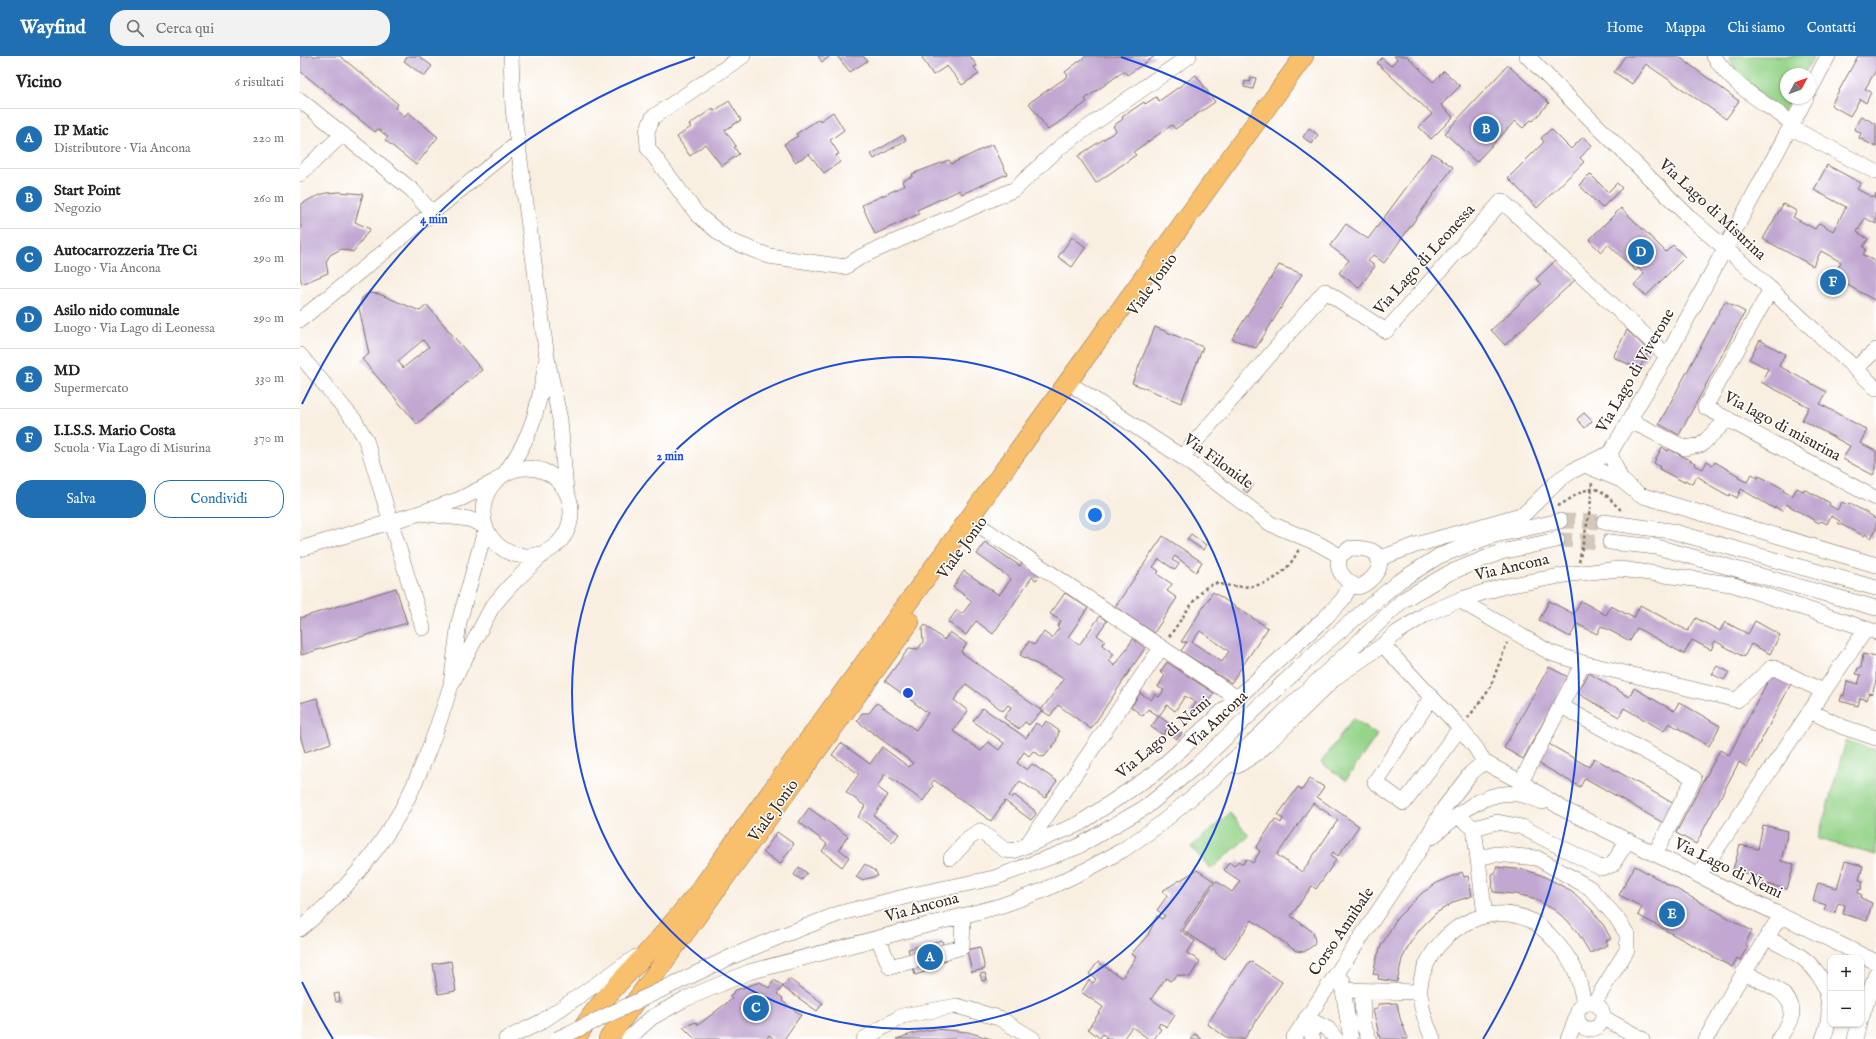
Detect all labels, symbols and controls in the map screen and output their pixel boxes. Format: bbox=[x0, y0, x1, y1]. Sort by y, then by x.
search box bbox=[110, 10, 390, 46]
text: Wayfind bbox=[20, 16, 86, 40]
icon: search bbox=[124, 17, 146, 39]
text: Cerca qui bbox=[156, 19, 214, 38]
text: Home bbox=[1607, 19, 1643, 37]
text: Mappa bbox=[1665, 19, 1706, 37]
text: Chi siamo bbox=[1728, 19, 1785, 37]
text: Contatti bbox=[1807, 19, 1856, 37]
north arrow bbox=[1780, 68, 1816, 104]
text: Vicino bbox=[16, 72, 62, 93]
text: 6 risultati bbox=[235, 74, 284, 91]
pin: B bbox=[1473, 114, 1499, 144]
text: IP Matic bbox=[54, 121, 109, 140]
text: A bbox=[25, 130, 33, 147]
text: 220 m bbox=[253, 130, 284, 147]
text: Distributore · Via Ancona bbox=[54, 140, 191, 157]
street label: Via Lago di Misurina bbox=[1653, 154, 1770, 265]
text: Start Point bbox=[54, 181, 121, 200]
text: B bbox=[25, 190, 33, 207]
text: 260 m bbox=[253, 190, 284, 207]
text: Negozio bbox=[54, 200, 101, 217]
street label: Via Lago di Leonessa bbox=[1369, 201, 1480, 320]
text: 4 min bbox=[420, 212, 448, 227]
pin: D bbox=[1628, 237, 1654, 267]
text: Autocarrozzeria Tre Ci bbox=[54, 241, 197, 260]
street label: Viale Jonio bbox=[1123, 249, 1183, 321]
text: C bbox=[24, 250, 34, 267]
text: 290 m bbox=[253, 250, 284, 267]
text: Luogo · Via Ancona bbox=[54, 260, 161, 277]
pin: F bbox=[1820, 267, 1846, 297]
text: Asilo nido comunale bbox=[54, 301, 179, 320]
street label: Via Lago di Viverone bbox=[1592, 305, 1680, 437]
text: D bbox=[24, 310, 34, 327]
text: 290 m bbox=[253, 310, 284, 327]
text: Luogo · Via Lago di Leonessa bbox=[54, 320, 215, 337]
text: MD bbox=[54, 361, 80, 380]
text: E bbox=[24, 370, 34, 387]
text: 330 m bbox=[255, 370, 284, 387]
text: Supermercato bbox=[54, 380, 129, 397]
street label: Via lago di misurina bbox=[1719, 387, 1844, 466]
text: I.I.S.S. Mario Costa bbox=[54, 421, 176, 440]
street label: Via Filonide bbox=[1179, 429, 1257, 494]
text: F bbox=[25, 430, 33, 447]
text: 370 m bbox=[254, 430, 284, 447]
text: Scuola · Via Lago di Misurina bbox=[54, 440, 211, 457]
text: 2 min bbox=[656, 449, 684, 464]
button: Salva bbox=[16, 480, 146, 518]
button: Condividi bbox=[154, 480, 284, 518]
your location bbox=[1085, 505, 1105, 525]
street label: Viale Jonio bbox=[933, 512, 993, 584]
street label: Via Ancona bbox=[1472, 550, 1551, 586]
centre of rings bbox=[901, 686, 915, 700]
street label: Via Ancona bbox=[1183, 687, 1252, 754]
street label: Via Lago di Nemi bbox=[1112, 692, 1216, 784]
street label: Viale Jonio bbox=[744, 775, 804, 847]
street label: Via Lago di Nemi bbox=[1670, 834, 1785, 904]
street label: Corso Annibale bbox=[1305, 884, 1379, 980]
street label: Via Ancona bbox=[882, 889, 961, 928]
pin: E bbox=[1659, 899, 1685, 929]
pin: A bbox=[917, 942, 943, 972]
map controls bbox=[1828, 955, 1864, 1027]
button: + bbox=[1828, 955, 1864, 991]
button: − bbox=[1828, 991, 1864, 1027]
pin: C bbox=[743, 993, 769, 1023]

